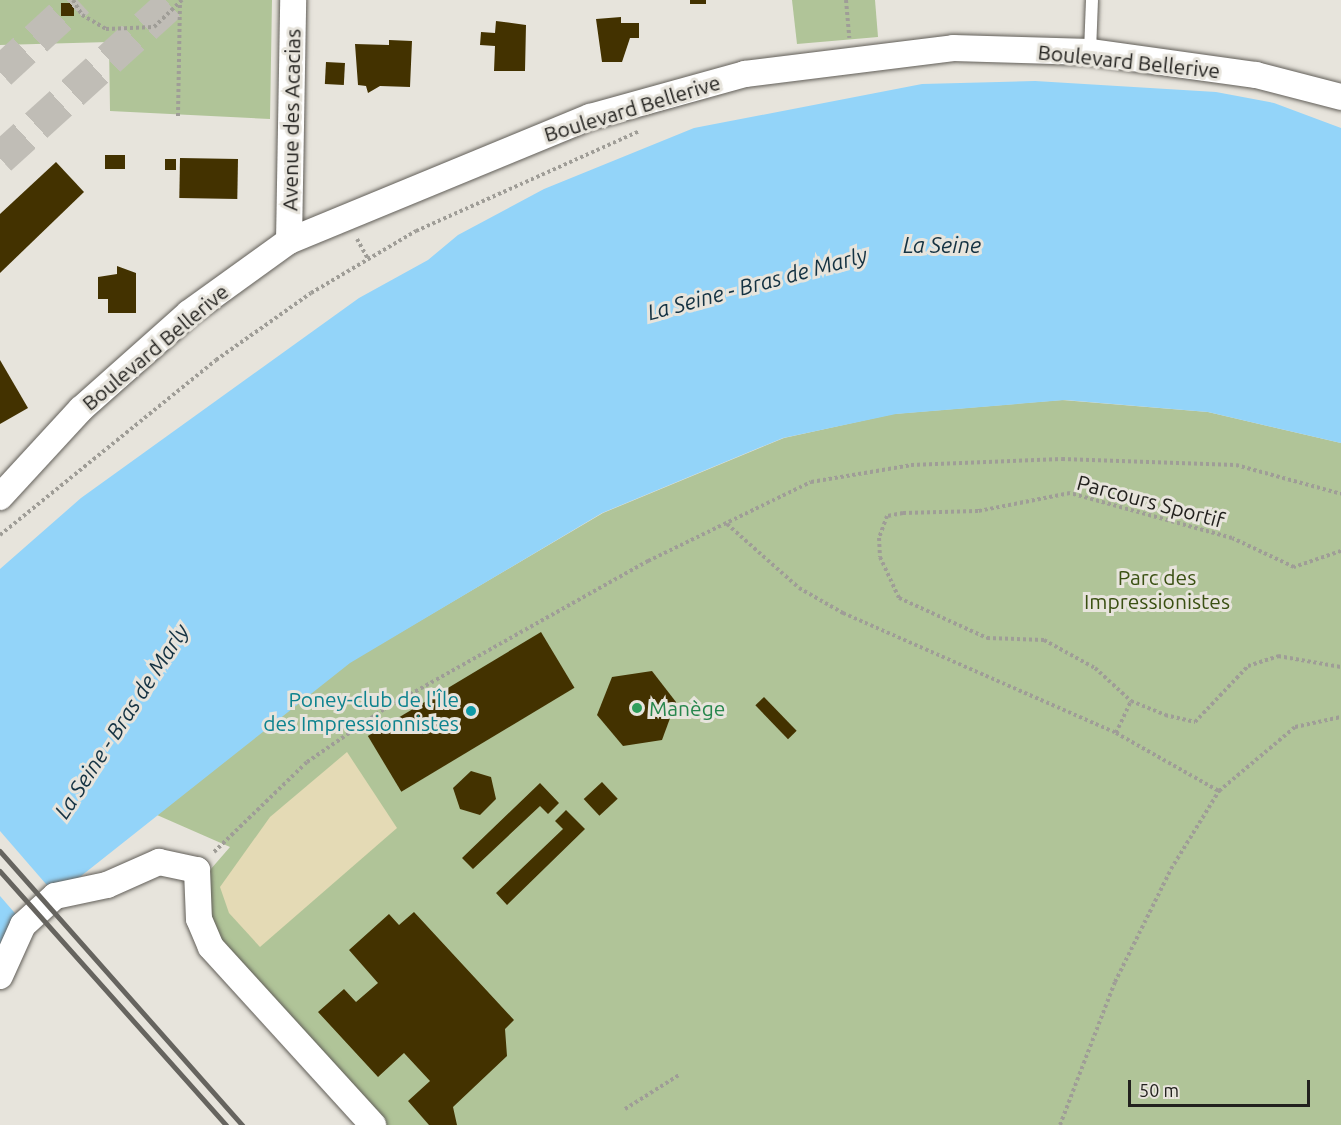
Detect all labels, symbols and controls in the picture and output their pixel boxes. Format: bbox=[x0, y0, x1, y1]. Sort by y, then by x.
street label: Avenue des Acacias bbox=[277, 29, 305, 211]
street label: Boulevard Bellerive bbox=[1037, 39, 1221, 83]
street label: Boulevard Bellerive bbox=[541, 69, 723, 147]
water label: La Seine bbox=[903, 232, 981, 258]
water label: La Seine - Bras de Marly bbox=[644, 241, 870, 325]
street label: Boulevard Bellerive bbox=[77, 279, 233, 415]
street label: Parcours Sportif bbox=[1074, 469, 1228, 533]
park label: Parc des Impressionistes bbox=[1084, 564, 1230, 614]
water label: La Seine - Bras de Marly bbox=[48, 619, 194, 823]
place label: Poney-club de l'Île des Impressionnistes bbox=[263, 686, 459, 736]
place label: Manège bbox=[649, 695, 725, 721]
marker: Manège bbox=[630, 701, 644, 715]
marker: Poney-club de l'Île des Impressionnistes bbox=[464, 704, 478, 718]
scale bar bbox=[1131, 1068, 1312, 1106]
text: 50 m bbox=[1139, 1080, 1179, 1100]

